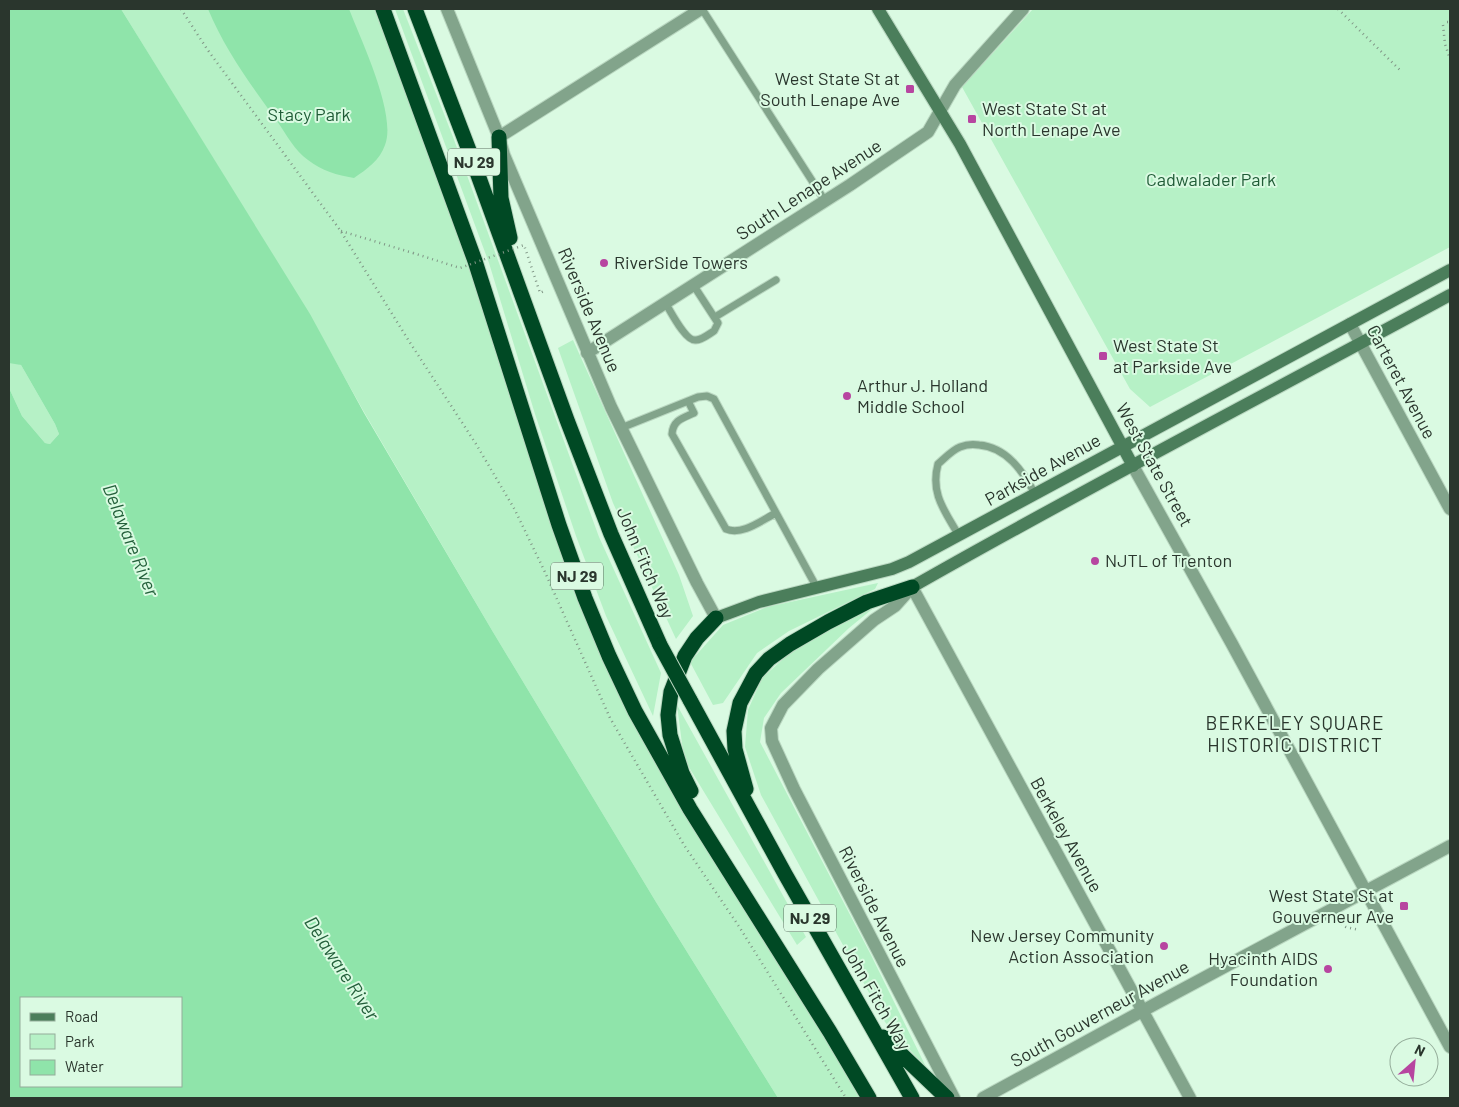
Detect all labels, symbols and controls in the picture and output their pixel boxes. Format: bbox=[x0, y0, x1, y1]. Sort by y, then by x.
place label: West State St at South Lenape Ave bbox=[760, 67, 900, 110]
marker: West State St at South Lenape Ave bbox=[904, 83, 916, 95]
place label: West State St at North Lenape Ave bbox=[982, 97, 1121, 140]
park label: Stacy Park bbox=[268, 103, 350, 125]
marker: West State St at North Lenape Ave bbox=[966, 113, 978, 125]
street label: South Lenape Avenue bbox=[732, 134, 885, 244]
road number: NJ 29 bbox=[448, 148, 500, 176]
park label: Cadwalader Park bbox=[1146, 168, 1276, 190]
street label: Riverside Avenue bbox=[554, 244, 626, 375]
place label: RiverSide Towers bbox=[614, 251, 748, 273]
marker: RiverSide Towers bbox=[598, 257, 610, 269]
street label: Carteret Avenue bbox=[1363, 321, 1441, 442]
place label: West State St at Parkside Ave bbox=[1113, 334, 1232, 377]
marker: West State St at Parkside Ave bbox=[1097, 350, 1109, 362]
place label: Arthur J. Holland Middle School bbox=[857, 374, 988, 417]
marker: Arthur J. Holland Middle School bbox=[841, 390, 853, 402]
street label: West State Street bbox=[1112, 399, 1198, 530]
street label: Parkside Avenue bbox=[981, 428, 1104, 510]
water label: Delaware River bbox=[98, 480, 165, 601]
street label: John Fitch Way bbox=[612, 503, 679, 622]
place label: NJTL of Trenton bbox=[1105, 549, 1232, 571]
marker: NJTL of Trenton bbox=[1089, 555, 1101, 567]
road number: NJ 29 bbox=[551, 562, 603, 590]
district label: BERKELEY SQUARE HISTORIC DISTRICT bbox=[1206, 711, 1384, 756]
street label: Berkeley Avenue bbox=[1026, 773, 1108, 896]
street label: Riverside Avenue bbox=[835, 842, 915, 971]
place label: West State St at Gouverneur Ave bbox=[1269, 884, 1394, 927]
marker: West State St at Gouverneur Ave bbox=[1398, 900, 1410, 912]
road number: NJ 29 bbox=[784, 904, 836, 931]
water label: Delaware River bbox=[300, 911, 385, 1025]
place label: New Jersey Community Action Association bbox=[970, 924, 1154, 967]
street label: John Fitch Way bbox=[838, 939, 916, 1054]
marker: New Jersey Community Action Association bbox=[1158, 940, 1170, 952]
place label: Hyacinth AIDS Foundation bbox=[1208, 947, 1318, 990]
street label: South Gouverneur Avenue bbox=[1006, 955, 1193, 1071]
marker: Hyacinth AIDS Foundation bbox=[1322, 963, 1334, 975]
legend bbox=[20, 997, 182, 1087]
text: Road bbox=[65, 1007, 98, 1025]
text: Park bbox=[65, 1032, 95, 1050]
north arrow bbox=[1389, 1037, 1439, 1087]
text: N bbox=[1412, 1040, 1428, 1060]
text: Water bbox=[65, 1057, 104, 1075]

